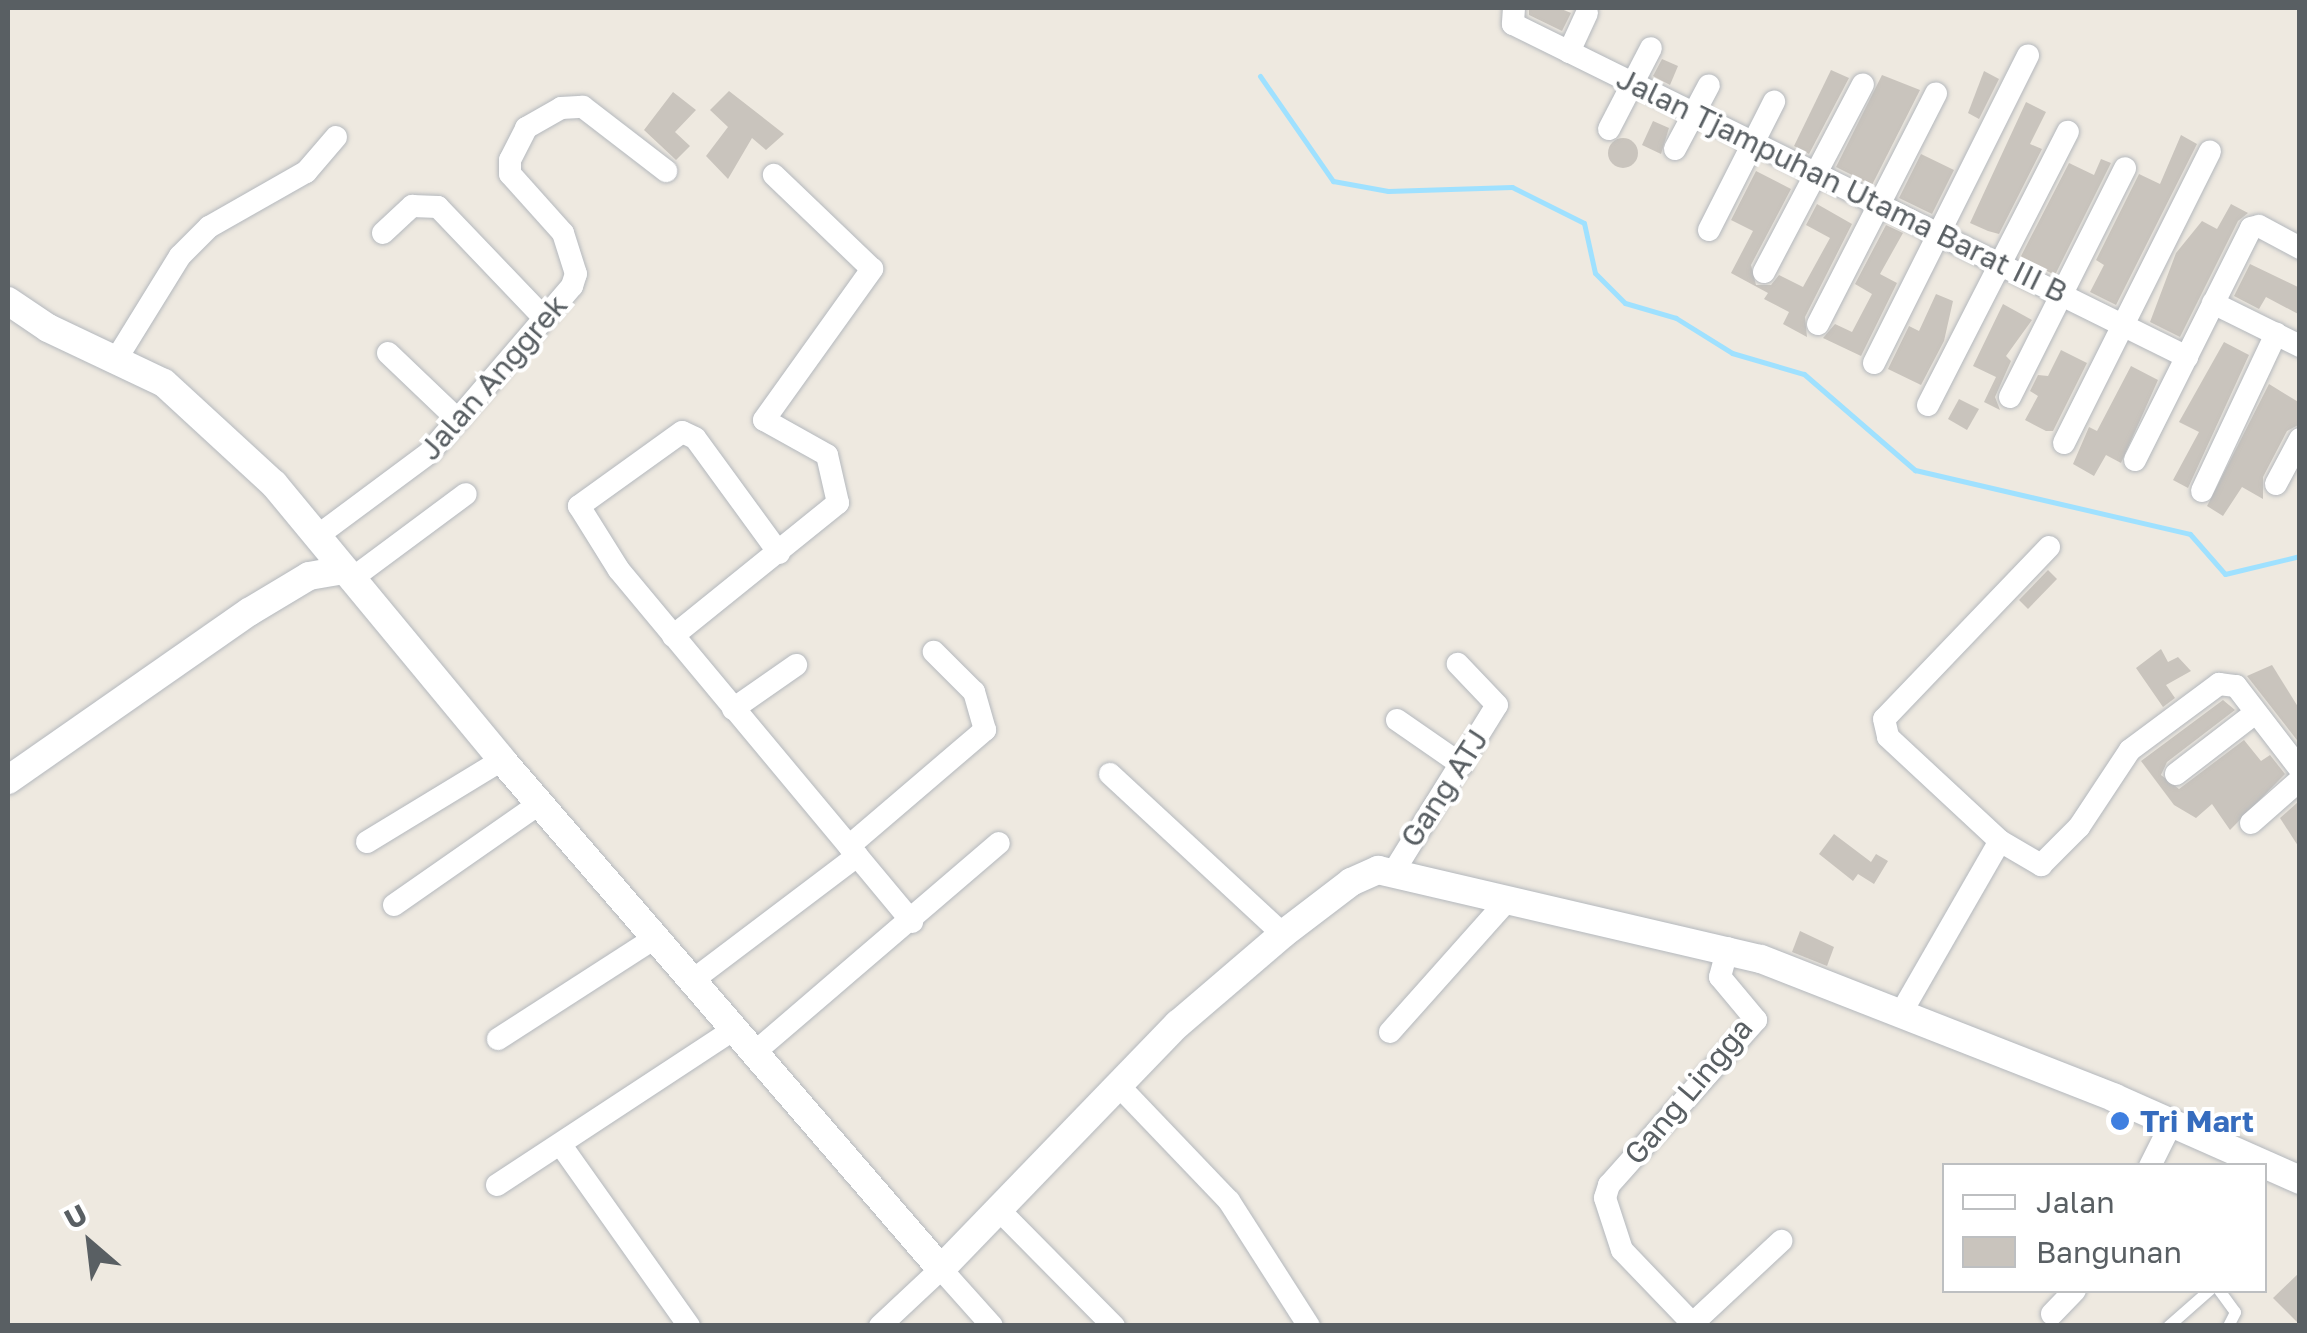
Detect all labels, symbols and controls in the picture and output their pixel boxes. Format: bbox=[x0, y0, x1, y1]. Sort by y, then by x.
street label: Jalan Tjampuhan Utama Barat III B bbox=[1611, 60, 2073, 310]
street label: Jalan Anggrek bbox=[411, 287, 575, 467]
street label: Gang ATJ bbox=[1393, 722, 1495, 854]
street label: Gang Lingga bbox=[1616, 1011, 1760, 1171]
place label: Tri Mart bbox=[2140, 1103, 2254, 1139]
marker: Tri Mart bbox=[2109, 1110, 2131, 1132]
legend bbox=[1942, 1163, 2267, 1293]
text: Jalan bbox=[2036, 1184, 2115, 1220]
north arrow bbox=[40, 1193, 140, 1293]
text: U bbox=[59, 1197, 92, 1235]
text: Bangunan bbox=[2036, 1234, 2182, 1270]

